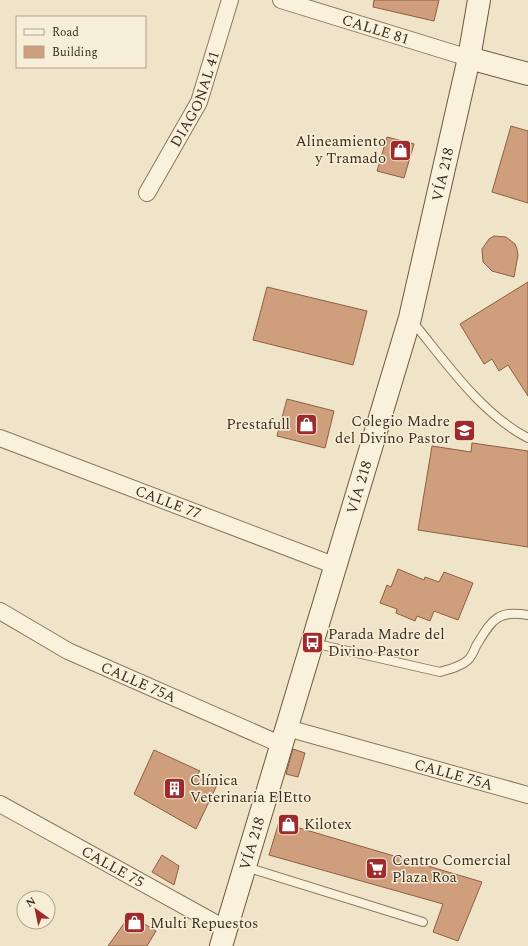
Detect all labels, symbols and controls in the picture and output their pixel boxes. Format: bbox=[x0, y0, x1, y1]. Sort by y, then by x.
street label: CALLE 81 bbox=[339, 8, 412, 50]
legend bbox=[16, 16, 146, 68]
text: Road bbox=[52, 23, 79, 42]
text: Building bbox=[52, 43, 98, 62]
street label: DIAGONAL 41 bbox=[164, 48, 225, 151]
place label: Alineamiento y Tramado bbox=[295, 130, 386, 170]
shop icon: Alineamiento y Tramado bbox=[388, 137, 414, 163]
street label: VÍA 218 bbox=[425, 145, 460, 204]
place label: Colegio Madre del Divino Pastor bbox=[335, 410, 450, 450]
shop icon: Prestafull bbox=[293, 411, 319, 437]
place label: Prestafull bbox=[226, 413, 290, 436]
school or university icon: Colegio Madre del Divino Pastor bbox=[452, 417, 478, 443]
street label: VÍA 218 bbox=[340, 458, 378, 517]
street label: CALLE 77 bbox=[132, 479, 205, 525]
place label: Parada Madre del Divino Pastor bbox=[328, 623, 445, 663]
bus stop icon: Parada Madre del Divino Pastor bbox=[299, 630, 325, 656]
street label: CALLE 75A bbox=[97, 655, 180, 709]
street label: CALLE 75A bbox=[412, 752, 495, 796]
place label: Clínica Veterinaria ElEtto bbox=[190, 769, 311, 809]
building icon: Clínica Veterinaria ElEtto bbox=[162, 776, 188, 802]
shop icon: Kilotex bbox=[275, 811, 301, 837]
place label: Kilotex bbox=[304, 813, 352, 836]
street label: VÍA 218 bbox=[233, 814, 271, 873]
street label: CALLE 75 bbox=[77, 840, 149, 893]
place label: Centro Comercial Plaza Roa bbox=[392, 849, 511, 889]
supermarket icon: Centro Comercial Plaza Roa bbox=[364, 856, 390, 882]
north arrow bbox=[16, 890, 56, 930]
text: N bbox=[22, 892, 39, 912]
shop icon: Multi Repuestos bbox=[121, 910, 147, 936]
place label: Multi Repuestos bbox=[150, 912, 259, 935]

